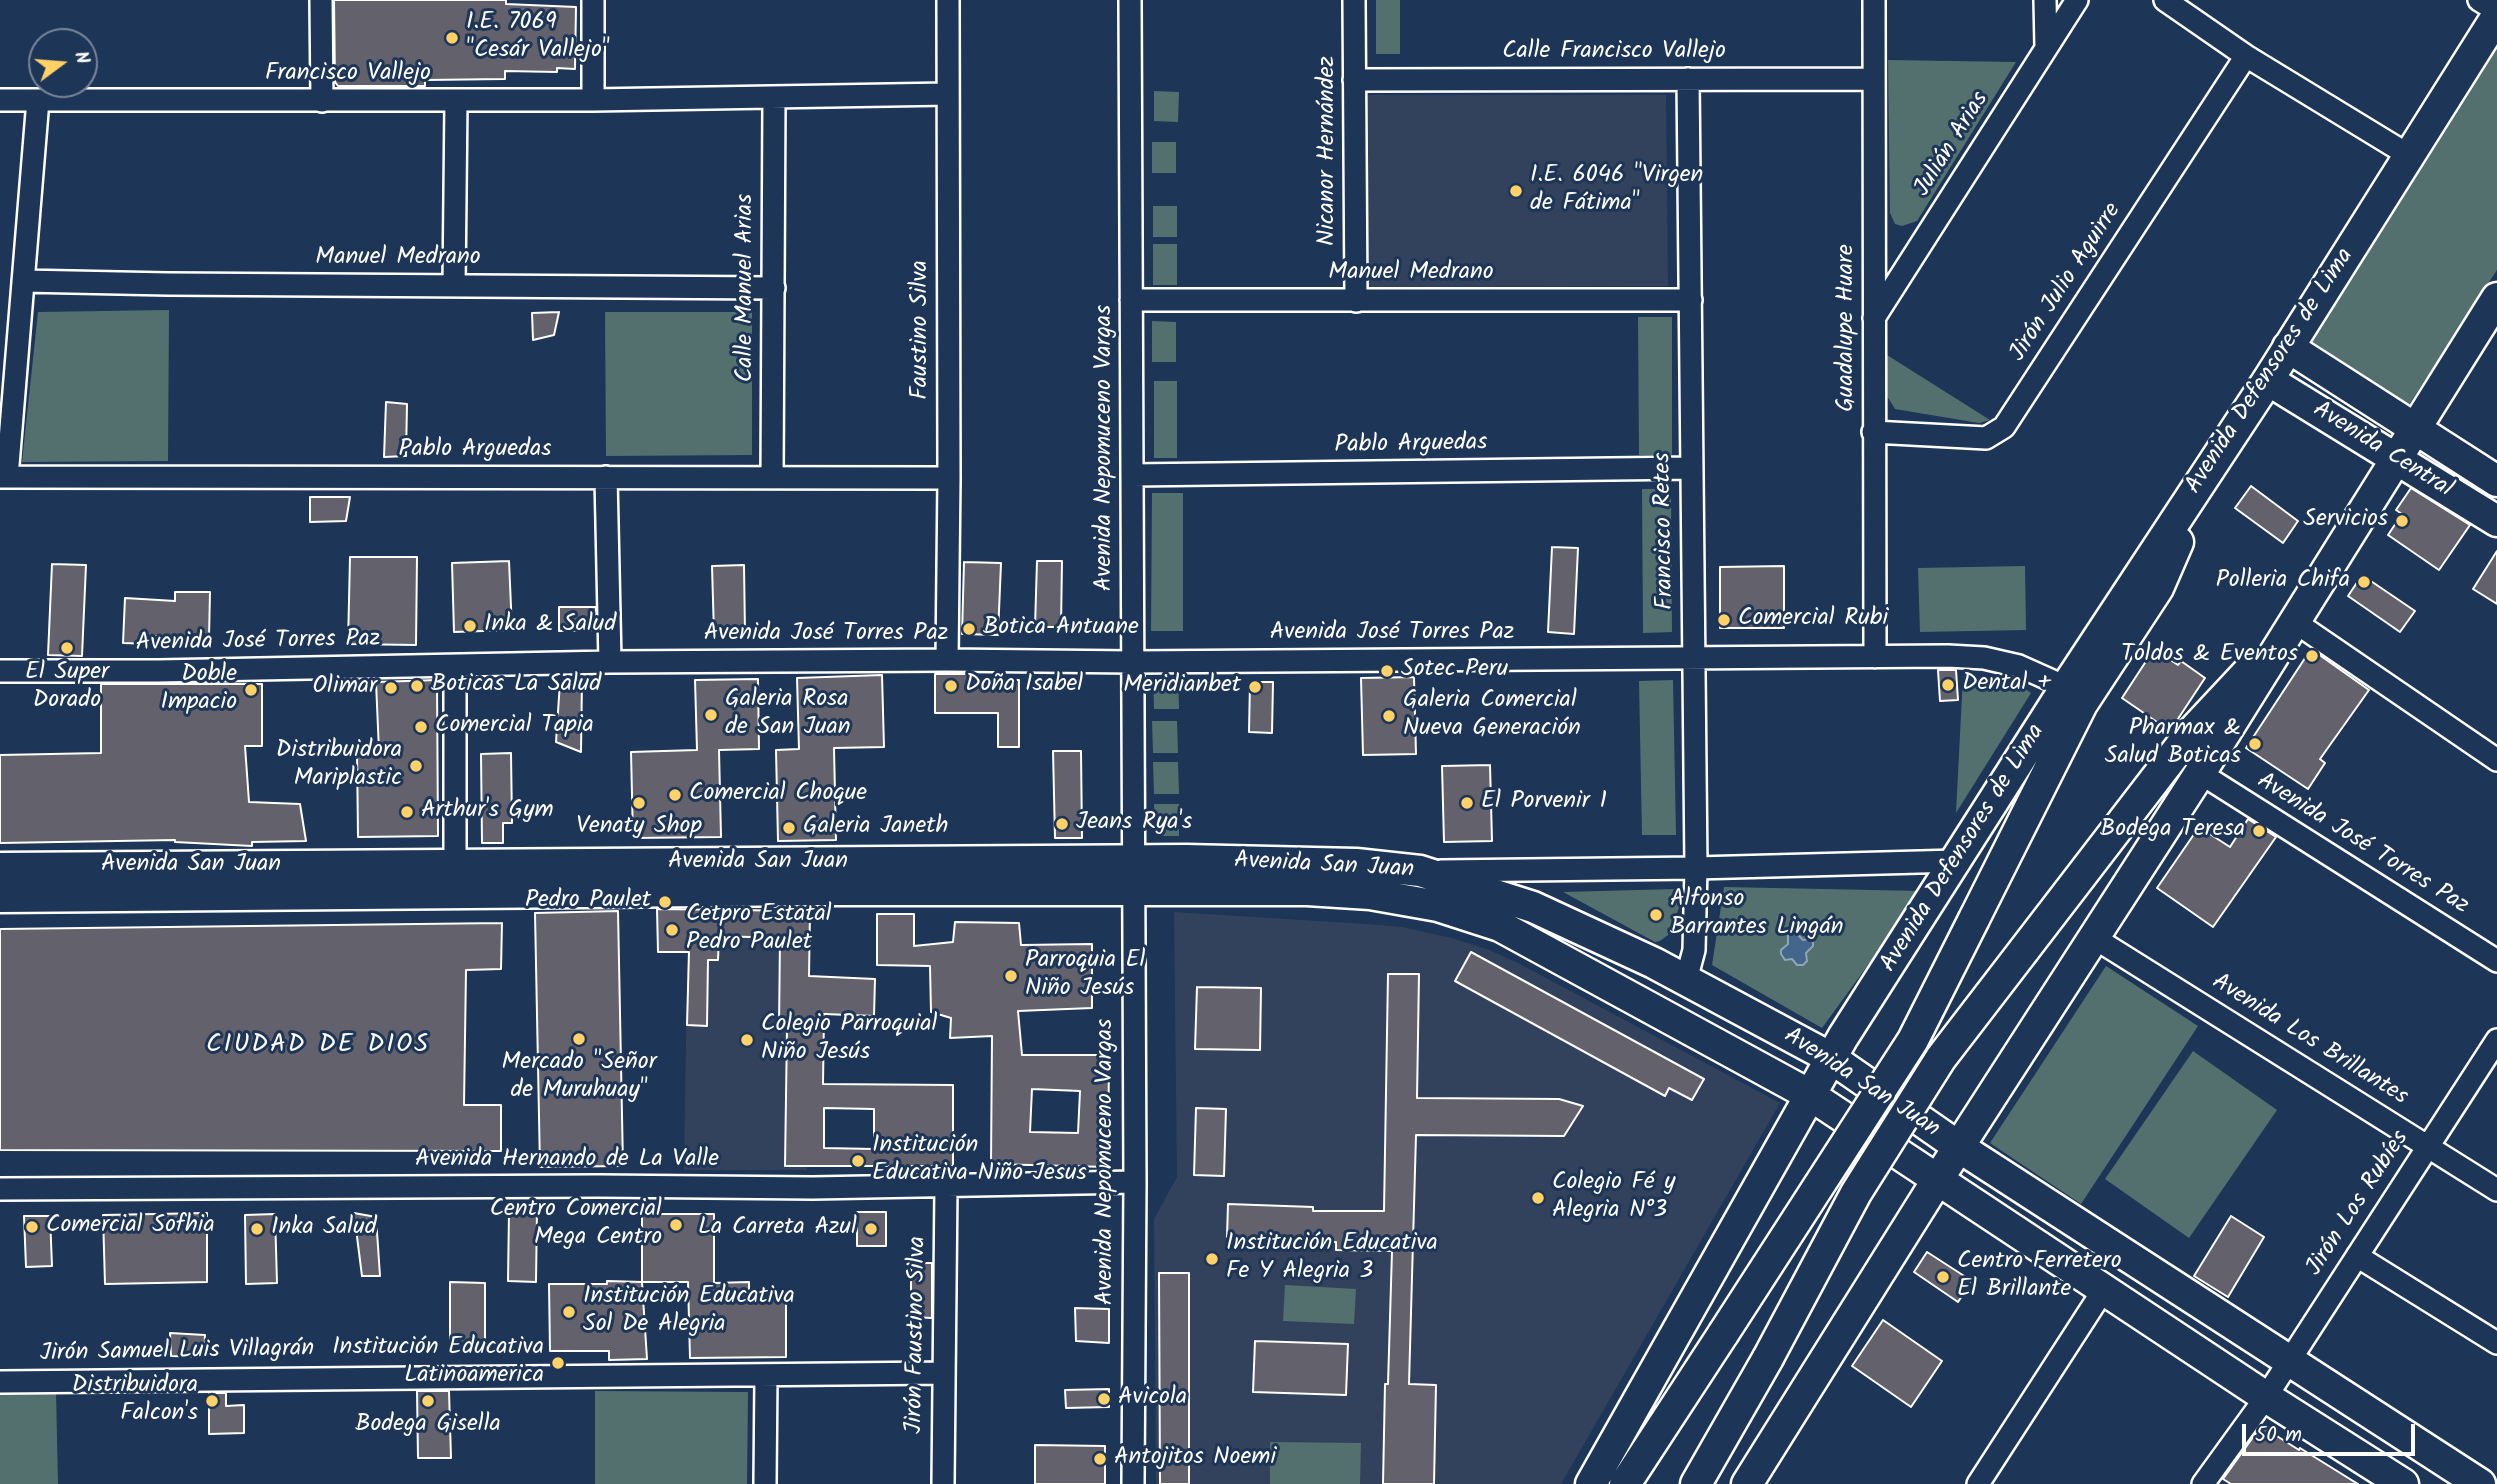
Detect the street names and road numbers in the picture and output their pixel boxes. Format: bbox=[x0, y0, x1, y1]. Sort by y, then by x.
street label: Calle Francisco Vallejo bbox=[1502, 39, 1726, 67]
street label: Nicanor Hernández bbox=[1315, 56, 1343, 246]
street label: Francisco Vallejo bbox=[265, 61, 431, 89]
street label: Julián Arias bbox=[1910, 87, 1996, 203]
street label: Calle Manuel Arias bbox=[733, 194, 761, 382]
street label: Jirón Julio Aguirre bbox=[2005, 198, 2129, 368]
street label: Guadalupe Huare bbox=[1834, 244, 1862, 412]
street label: Avenida Defensores de Lima bbox=[2181, 244, 2361, 500]
street label: Manuel Medrano bbox=[315, 245, 481, 273]
street label: Faustino Silva bbox=[908, 260, 936, 400]
street label: Manuel Medrano bbox=[1328, 260, 1494, 288]
street label: Avenida Nepomuceno Vargas bbox=[1092, 305, 1120, 591]
street label: Avenida Central bbox=[2307, 397, 2457, 505]
street label: Pablo Arguedas bbox=[1334, 430, 1488, 462]
street label: Pablo Arguedas bbox=[399, 437, 551, 465]
street label: Francisco Retes bbox=[1650, 452, 1682, 610]
street label: Avenida José Torres Paz bbox=[1270, 620, 1514, 648]
street label: Avenida José Torres Paz bbox=[704, 621, 948, 649]
street label: Avenida José Torres Paz bbox=[136, 626, 380, 660]
street label: Avenida Defensores de Lima bbox=[1876, 720, 2052, 978]
street label: Avenida José Torres Paz bbox=[2251, 768, 2473, 922]
street label: Avenida San Juan bbox=[1233, 848, 1415, 886]
street label: Avenida San Juan bbox=[668, 849, 848, 877]
street label: Avenida San Juan bbox=[101, 852, 281, 880]
street label: Avenida Los Brillantes bbox=[2206, 969, 2412, 1113]
street label: Avenida Nepomuceno Vargas bbox=[1093, 1019, 1121, 1305]
street label: Avenida San Juan bbox=[1778, 1023, 1944, 1145]
street label: Jirón Los Rubíes bbox=[2301, 1126, 2417, 1282]
street label: Avenida Hernando de La Valle bbox=[415, 1147, 719, 1175]
street label: Jirón Faustino Silva bbox=[902, 1236, 934, 1434]
street label: Jirón Samuel Luis Villagrán bbox=[40, 1336, 314, 1370]

